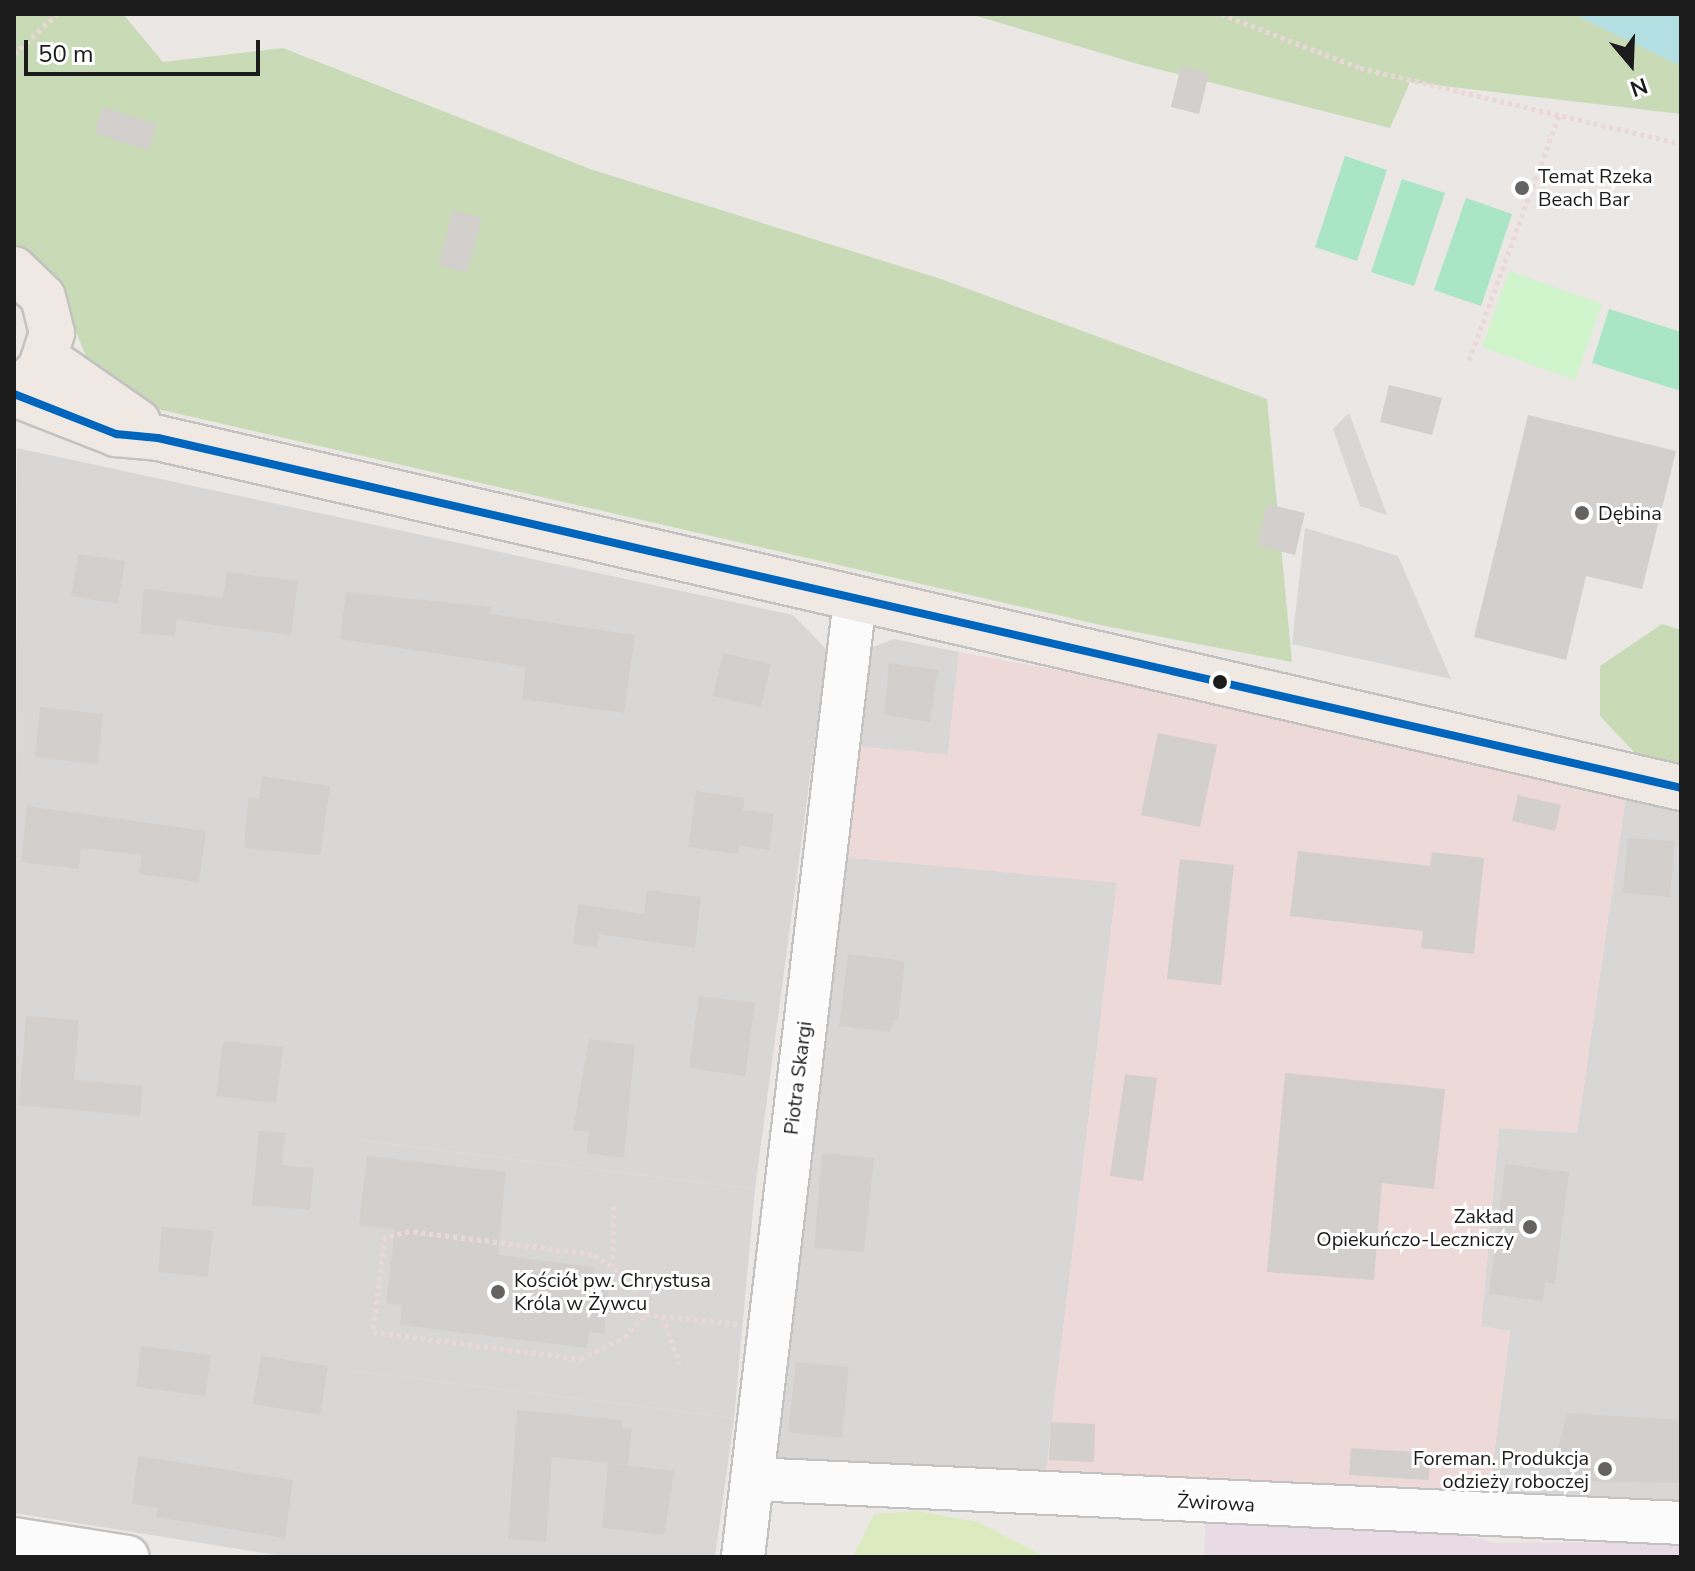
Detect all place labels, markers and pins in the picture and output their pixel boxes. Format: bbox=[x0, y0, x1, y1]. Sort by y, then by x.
place label: Temat Rzeka Beach Bar bbox=[1538, 164, 1653, 211]
marker: Temat Rzeka Beach Bar bbox=[1513, 179, 1531, 197]
place label: Dębina bbox=[1598, 501, 1662, 525]
marker: Dębina bbox=[1573, 504, 1591, 522]
unlabelled marker bbox=[1212, 674, 1228, 690]
place label: Zakład Opiekuńczo-Leczniczy bbox=[1316, 1204, 1514, 1251]
marker: Zakład Opiekuńczo-Leczniczy bbox=[1521, 1218, 1539, 1236]
place label: Kościół pw. Chrystusa Króla w Żywcu bbox=[514, 1268, 711, 1315]
marker: Kościół pw. Chrystusa Króla w Żywcu bbox=[489, 1283, 507, 1301]
place label: Foreman. Produkcja odzieży roboczej bbox=[1413, 1446, 1589, 1493]
marker: Foreman. Produkcja odzieży roboczej bbox=[1596, 1460, 1614, 1478]

